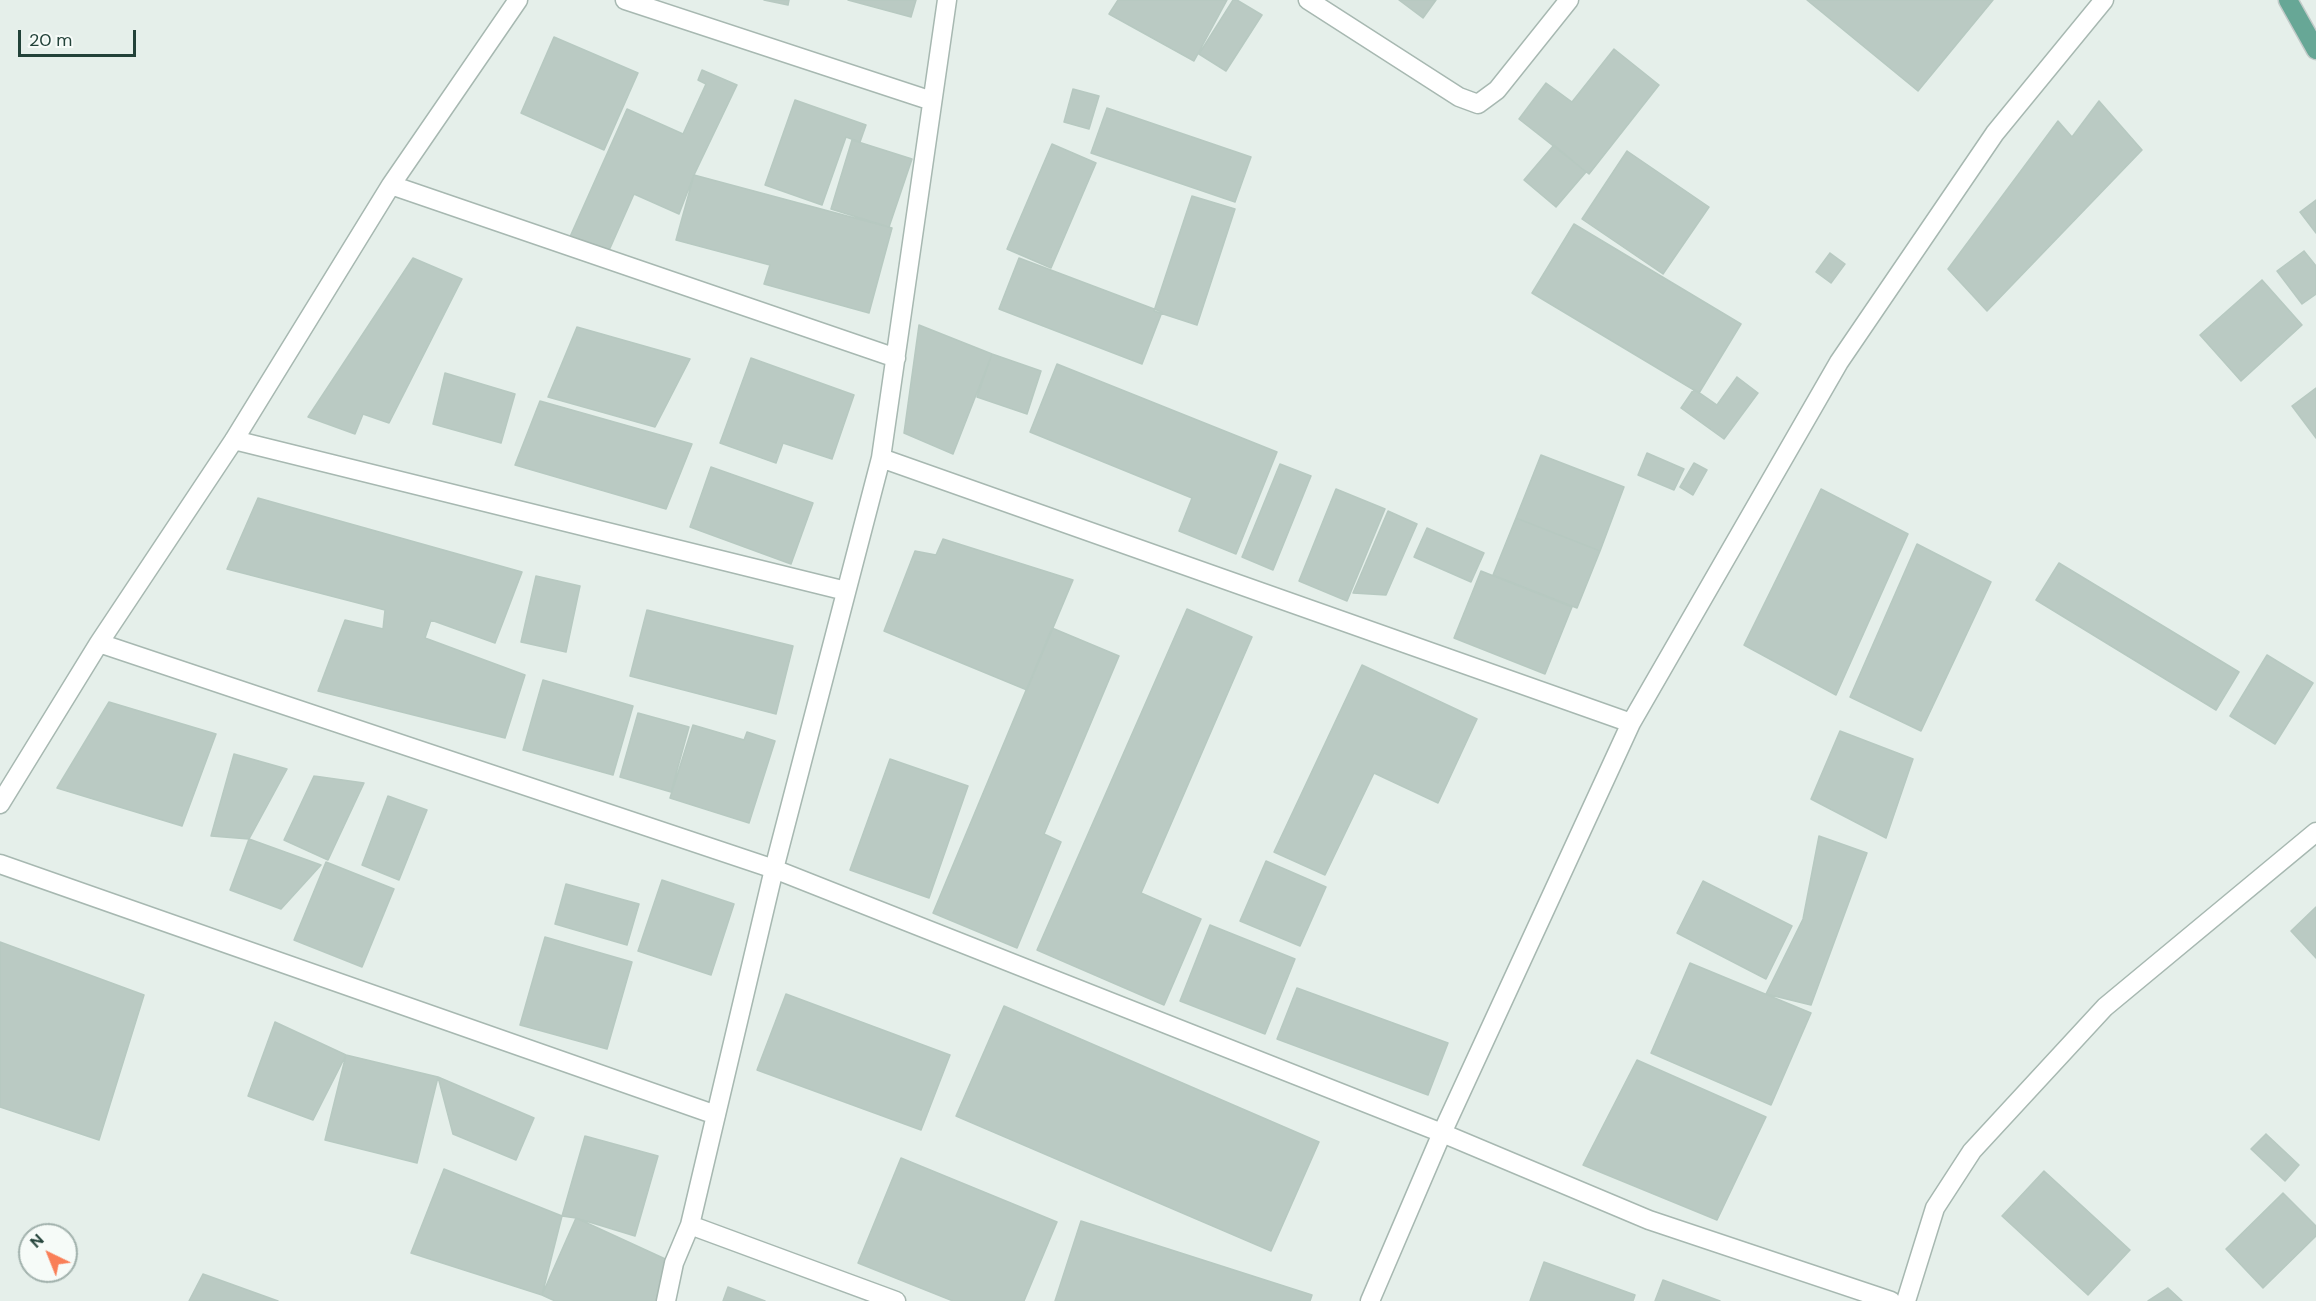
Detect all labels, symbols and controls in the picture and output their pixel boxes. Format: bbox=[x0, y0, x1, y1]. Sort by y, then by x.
scale bar bbox=[21, 18, 140, 56]
text: 20 m bbox=[29, 28, 72, 52]
north arrow bbox=[18, 1223, 78, 1283]
text: N bbox=[25, 1229, 48, 1253]

